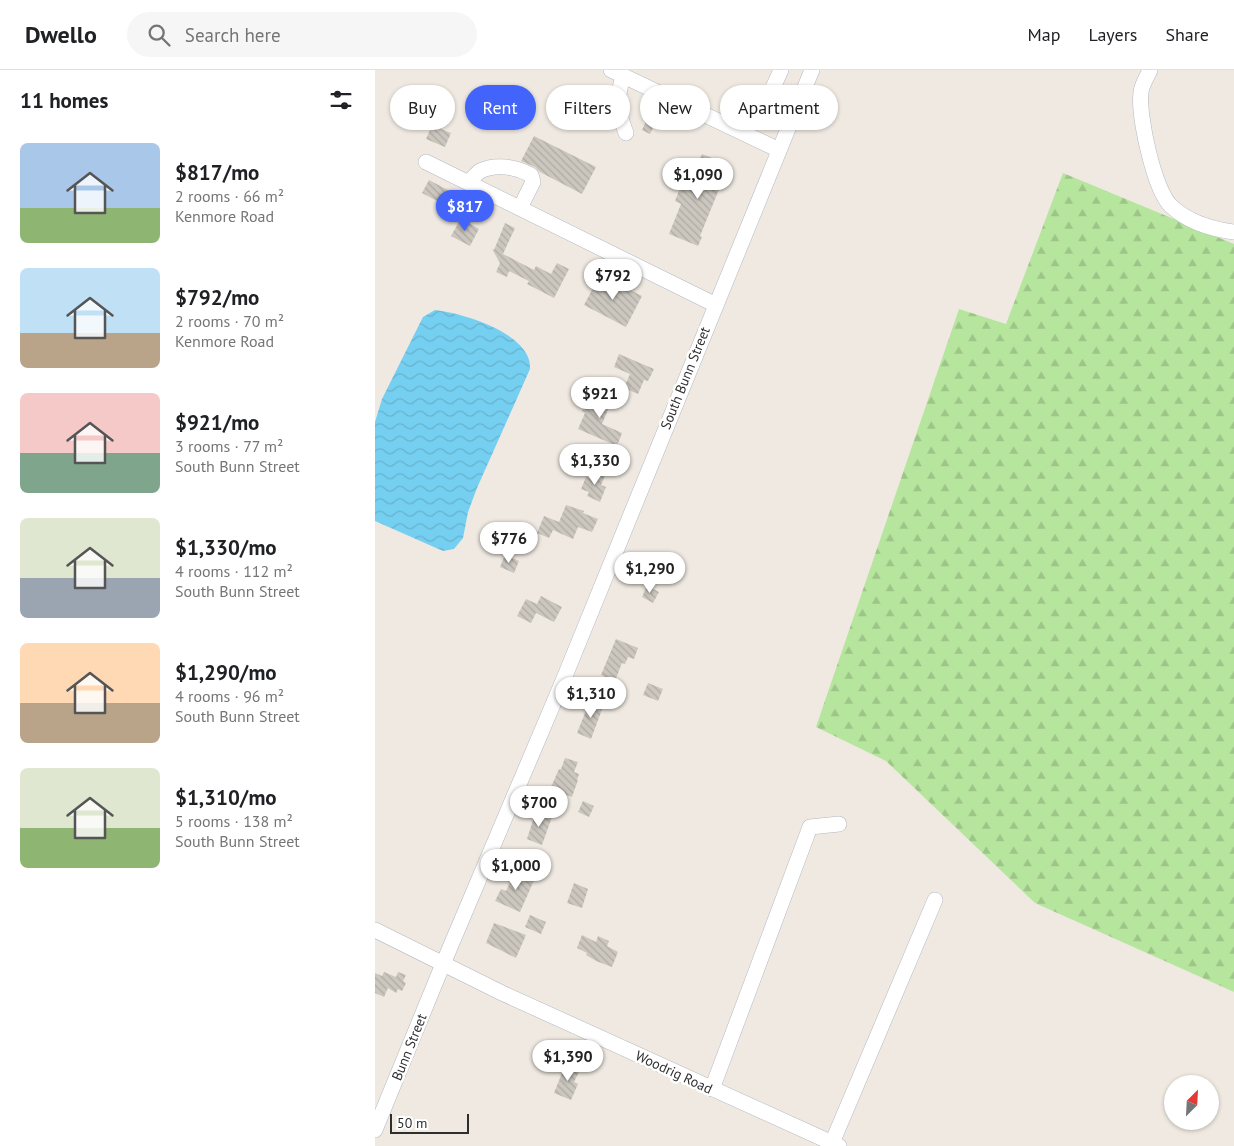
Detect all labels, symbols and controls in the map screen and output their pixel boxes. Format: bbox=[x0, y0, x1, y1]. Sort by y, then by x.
search box bbox=[127, 12, 477, 57]
text: Dwello bbox=[25, 19, 97, 50]
icon: search bbox=[145, 21, 173, 49]
text: Search here bbox=[185, 23, 281, 47]
text: Map bbox=[1028, 23, 1060, 46]
text: Layers bbox=[1088, 23, 1137, 46]
text: Share bbox=[1165, 23, 1209, 46]
chip: Buy bbox=[390, 85, 455, 130]
chip: Rent bbox=[465, 85, 536, 130]
chip: Filters bbox=[546, 85, 630, 130]
chip: New bbox=[640, 85, 710, 130]
chip: Apartment bbox=[720, 85, 838, 130]
icon: filters bbox=[327, 86, 355, 114]
text: 11 homes bbox=[20, 87, 108, 114]
pin: $1,090 bbox=[657, 158, 739, 200]
text: $817/mo bbox=[175, 159, 259, 186]
icon: home bbox=[60, 163, 120, 223]
text: $1,090 bbox=[673, 164, 723, 184]
text: 2 rooms · 66 m² bbox=[175, 186, 284, 206]
pin: $817 bbox=[435, 190, 495, 232]
text: $817 bbox=[447, 196, 483, 216]
text: Kenmore Road bbox=[175, 206, 274, 226]
pin: $792 bbox=[583, 258, 643, 301]
text: $792 bbox=[595, 265, 631, 285]
text: $792/mo bbox=[175, 284, 259, 311]
icon: home bbox=[60, 288, 120, 348]
text: 2 rooms · 70 m² bbox=[175, 311, 284, 331]
street label: South Bunn Street bbox=[656, 324, 714, 432]
text: Kenmore Road bbox=[175, 331, 274, 351]
pin: $921 bbox=[570, 376, 630, 419]
text: $921 bbox=[582, 383, 618, 403]
text: $921/mo bbox=[175, 409, 259, 436]
icon: home bbox=[60, 413, 120, 473]
text: 3 rooms · 77 m² bbox=[175, 436, 283, 456]
pin: $1,330 bbox=[554, 444, 636, 486]
text: $1,330 bbox=[570, 450, 620, 470]
text: South Bunn Street bbox=[175, 456, 300, 476]
pin: $776 bbox=[479, 522, 539, 564]
text: $776 bbox=[491, 528, 527, 548]
text: $1,330/mo bbox=[175, 534, 277, 561]
icon: home bbox=[60, 538, 120, 598]
pin: $1,290 bbox=[609, 552, 691, 594]
text: $1,290 bbox=[625, 558, 675, 578]
text: 4 rooms · 112 m² bbox=[175, 561, 293, 581]
text: South Bunn Street bbox=[175, 581, 300, 601]
text: $1,290/mo bbox=[175, 659, 277, 686]
icon: home bbox=[60, 663, 120, 723]
pin: $1,310 bbox=[550, 676, 632, 719]
text: $1,310 bbox=[566, 683, 616, 703]
text: 4 rooms · 96 m² bbox=[175, 686, 284, 706]
text: South Bunn Street bbox=[175, 706, 300, 726]
text: $1,310/mo bbox=[175, 784, 277, 811]
pin: $700 bbox=[509, 786, 569, 828]
icon: home bbox=[60, 788, 120, 848]
text: $700 bbox=[521, 792, 557, 812]
text: 5 rooms · 138 m² bbox=[175, 811, 293, 831]
text: South Bunn Street bbox=[175, 831, 300, 851]
pin: $1,000 bbox=[475, 848, 557, 891]
text: $1,000 bbox=[491, 855, 541, 875]
street label: Bunn Street bbox=[387, 1011, 431, 1083]
pin: $1,390 bbox=[527, 1040, 609, 1082]
text: $1,390 bbox=[543, 1046, 593, 1066]
street label: Woodrig Road bbox=[633, 1046, 715, 1098]
north arrow bbox=[1164, 1075, 1219, 1130]
map controls bbox=[1164, 1075, 1219, 1130]
scale bar bbox=[390, 1111, 469, 1134]
text: 50 m bbox=[397, 1114, 427, 1132]

